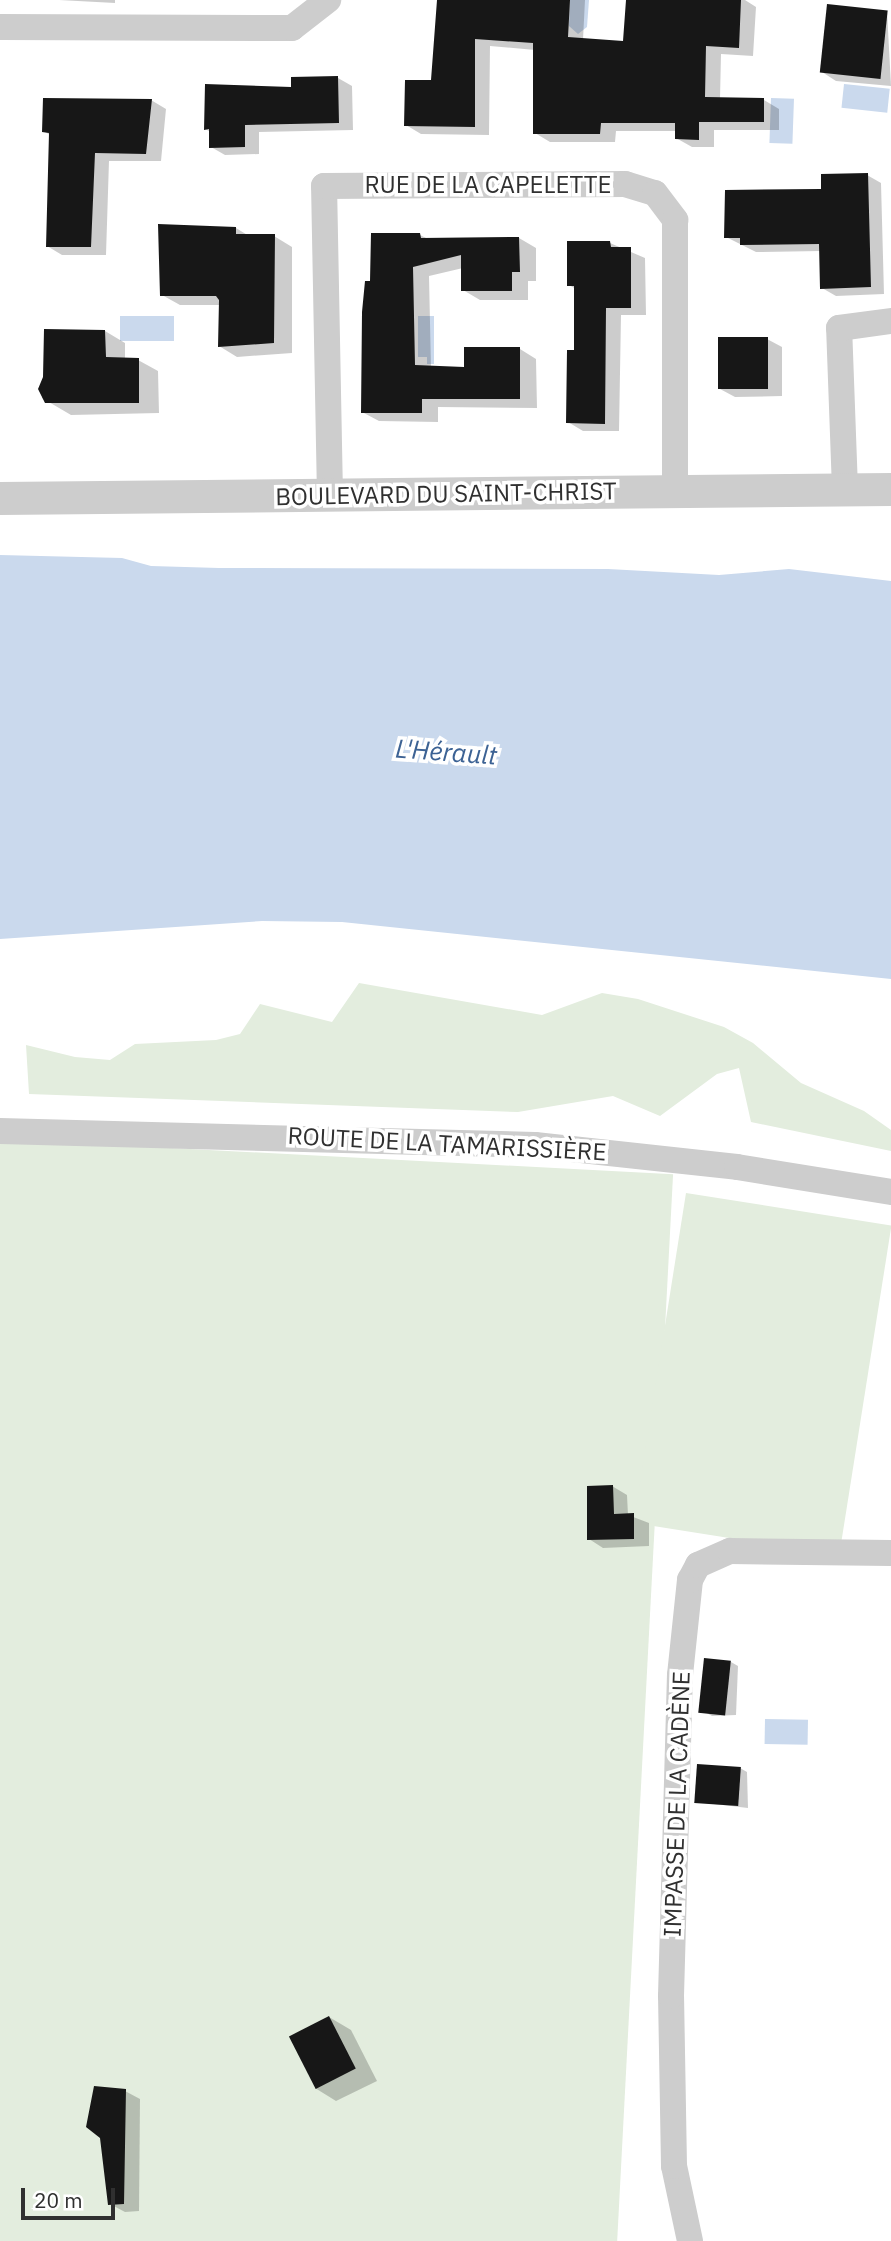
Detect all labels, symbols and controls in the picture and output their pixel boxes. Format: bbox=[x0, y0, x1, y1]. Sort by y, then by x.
street label: RUE DE LA CAPELETTE bbox=[364, 171, 612, 199]
street label: BOULEVARD DU SAINT-CHRIST bbox=[275, 477, 617, 511]
water label: L'Hérault bbox=[394, 733, 498, 771]
street label: ROUTE DE LA TAMARISSIÈRE bbox=[287, 1121, 607, 1167]
street label: IMPASSE DE LA CADÈNE bbox=[658, 1671, 696, 1937]
scale bar bbox=[24, 2174, 119, 2218]
text: 20 m bbox=[34, 2186, 83, 2214]

